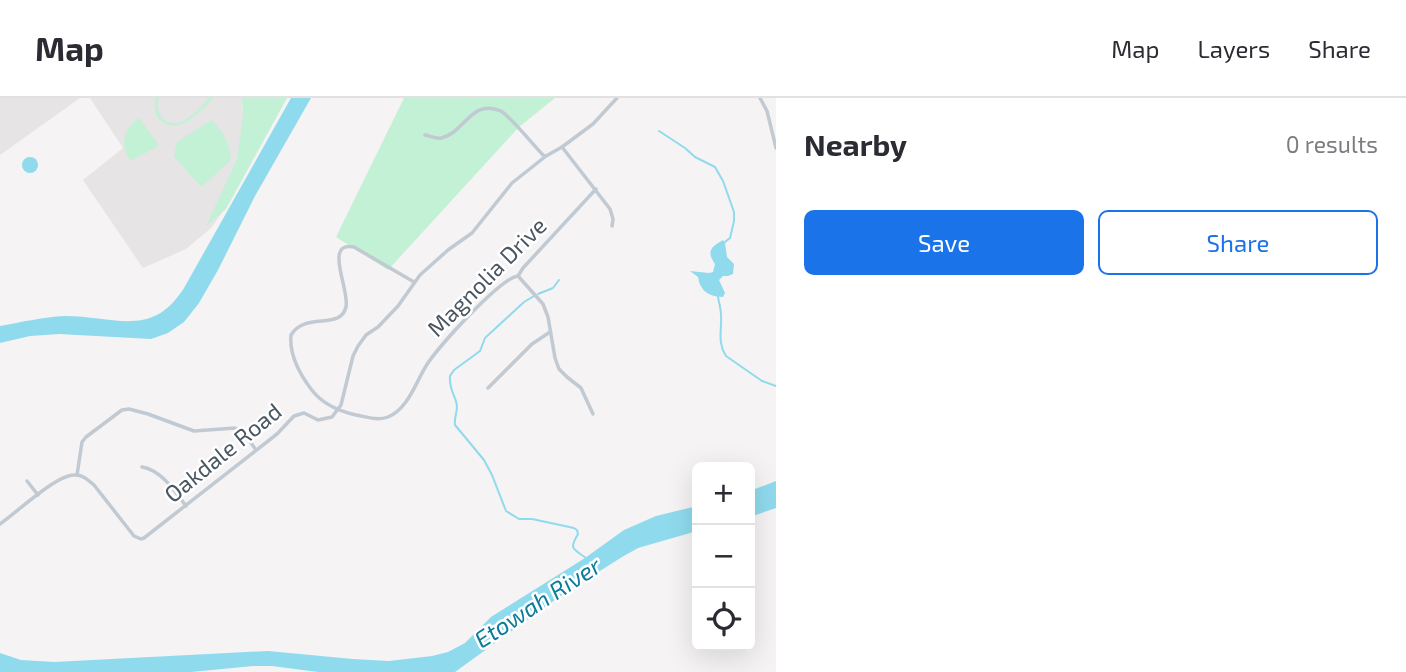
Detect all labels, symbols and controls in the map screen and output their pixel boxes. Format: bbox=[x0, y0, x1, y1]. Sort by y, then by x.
text: Map bbox=[35, 28, 104, 68]
text: Map bbox=[1111, 34, 1159, 63]
text: Layers bbox=[1197, 34, 1270, 63]
text: Share bbox=[1308, 34, 1371, 63]
text: Nearby bbox=[804, 126, 907, 162]
text: 0 results bbox=[1286, 130, 1378, 158]
button: Save bbox=[804, 210, 1084, 275]
button: Share bbox=[1098, 210, 1378, 275]
street label: Magnolia Drive bbox=[421, 211, 552, 342]
street label: Oakdale Road bbox=[158, 397, 287, 508]
map controls bbox=[692, 462, 755, 651]
button: + bbox=[692, 462, 755, 525]
button: − bbox=[692, 525, 755, 588]
water label: Etowah River bbox=[468, 550, 606, 653]
button: locate bbox=[692, 588, 755, 651]

